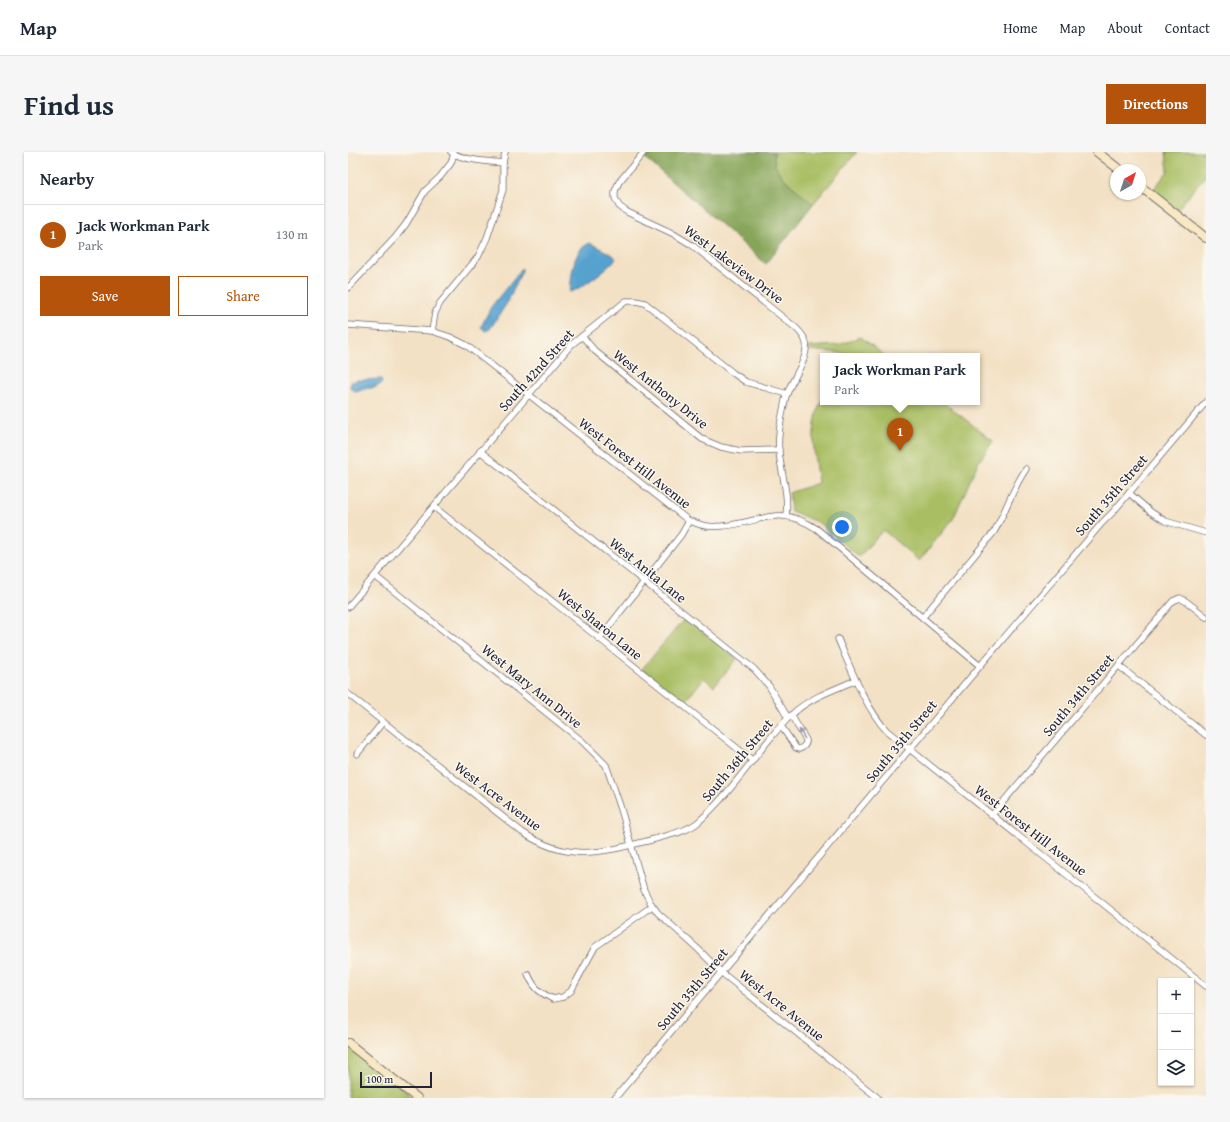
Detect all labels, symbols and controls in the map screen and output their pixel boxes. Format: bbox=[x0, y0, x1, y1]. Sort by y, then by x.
text: Map bbox=[20, 14, 57, 42]
text: Home bbox=[1003, 18, 1038, 38]
text: Map bbox=[1060, 18, 1085, 38]
text: About bbox=[1107, 18, 1143, 38]
text: Contact bbox=[1165, 18, 1210, 38]
text: Find us bbox=[24, 84, 114, 125]
button: Directions bbox=[1106, 84, 1206, 124]
north arrow bbox=[1110, 164, 1146, 200]
text: Nearby bbox=[40, 166, 94, 191]
text: Jack Workman Park bbox=[78, 215, 209, 236]
street label: West Lakeview Drive bbox=[680, 220, 788, 308]
text: 1 bbox=[50, 225, 56, 244]
text: 130 m bbox=[276, 225, 308, 244]
text: Park bbox=[78, 236, 103, 255]
button: Save bbox=[40, 276, 170, 316]
button: Share bbox=[178, 276, 308, 316]
street label: South 42nd Street bbox=[494, 324, 579, 416]
street label: West Anthony Drive bbox=[609, 344, 713, 434]
popup bbox=[820, 353, 980, 405]
text: Jack Workman Park bbox=[834, 359, 966, 380]
text: Park bbox=[834, 380, 859, 399]
street label: West Forest Hill Avenue bbox=[575, 413, 696, 514]
pin: 1 bbox=[887, 418, 913, 451]
street label: South 35th Street bbox=[1070, 450, 1152, 540]
your location bbox=[832, 517, 852, 537]
street label: West Anita Lane bbox=[605, 533, 691, 608]
street label: West Sharon Lane bbox=[553, 583, 647, 665]
street label: West Mary Ann Drive bbox=[477, 639, 587, 733]
street label: South 34th Street bbox=[1037, 649, 1119, 741]
street label: South 35th Street bbox=[860, 695, 942, 787]
street label: South 36th Street bbox=[696, 714, 778, 806]
one-way arrow bbox=[799, 728, 806, 740]
street label: West Acre Avenue bbox=[450, 757, 546, 836]
street label: West Forest Hill Avenue bbox=[971, 780, 1092, 881]
street label: South 35th Street bbox=[651, 943, 733, 1035]
street label: West Acre Avenue bbox=[735, 964, 829, 1046]
map controls bbox=[1158, 978, 1194, 1086]
button: + bbox=[1158, 978, 1194, 1014]
button: − bbox=[1158, 1014, 1194, 1050]
button: layers bbox=[1158, 1050, 1194, 1086]
scale bar bbox=[360, 1070, 432, 1089]
text: 100 m bbox=[366, 1071, 393, 1087]

